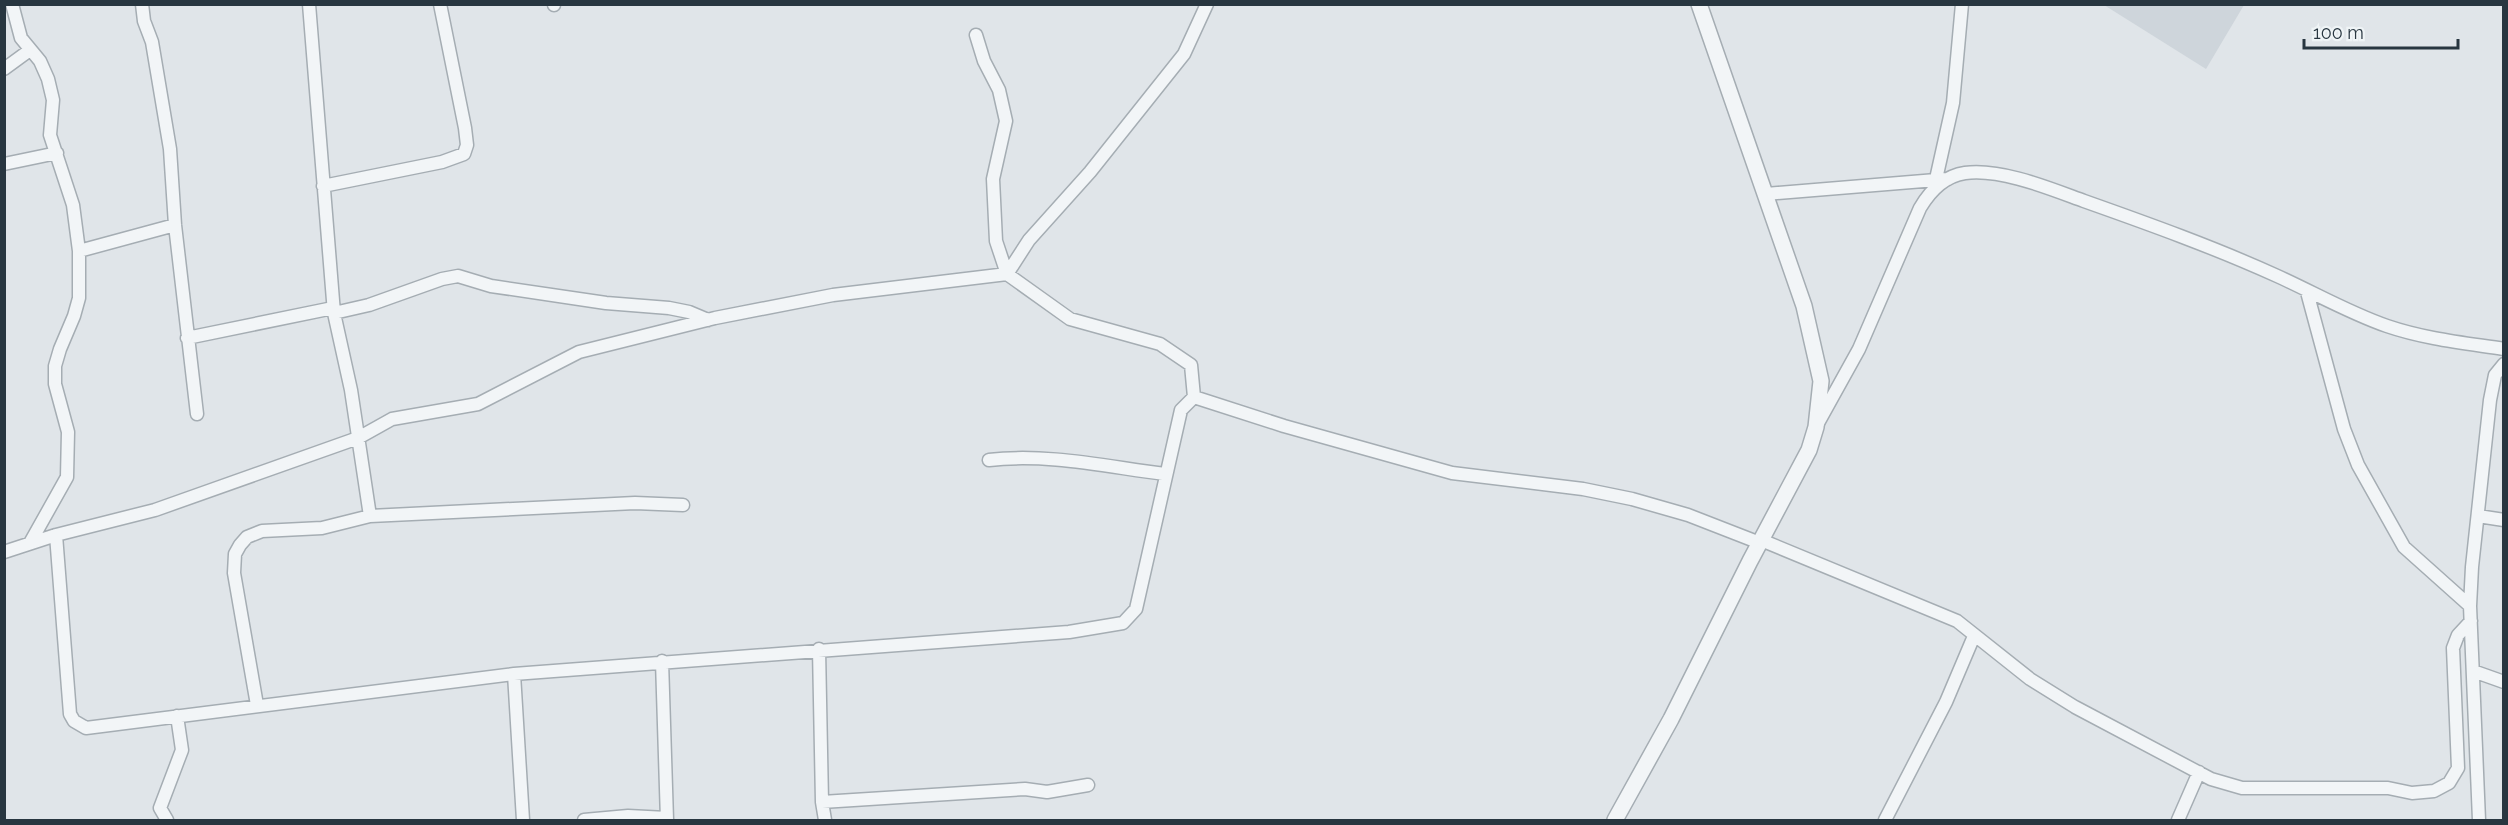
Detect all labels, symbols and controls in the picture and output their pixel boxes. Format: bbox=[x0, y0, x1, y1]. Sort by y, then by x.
scale bar bbox=[2304, 12, 2458, 50]
text: 100 m bbox=[2313, 22, 2364, 43]

